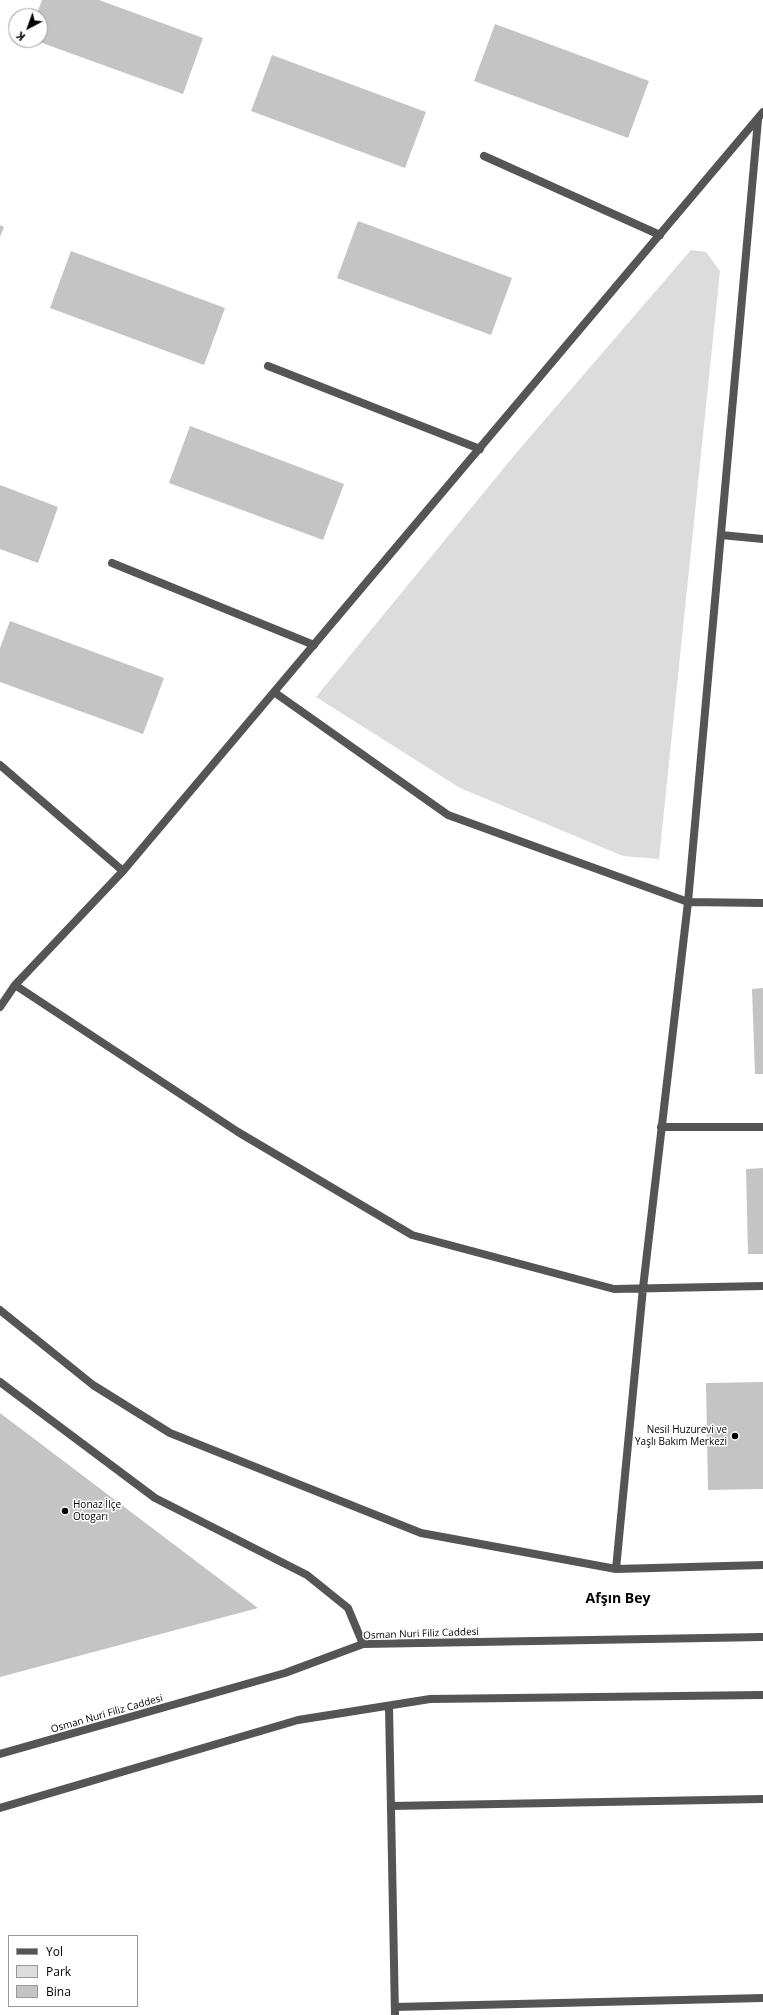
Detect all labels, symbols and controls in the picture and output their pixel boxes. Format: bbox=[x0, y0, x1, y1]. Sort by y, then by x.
north arrow bbox=[8, 8, 48, 48]
text: K bbox=[13, 29, 28, 45]
place label: Nesil Huzurevi ve Yaşlı Bakım Merkezi bbox=[635, 1424, 727, 1448]
marker: Nesil Huzurevi ve Yaşlı Bakım Merkezi bbox=[730, 1431, 740, 1441]
place label: Honaz İlçe Otogarı bbox=[73, 1499, 121, 1522]
marker: Honaz İlçe Otogarı bbox=[60, 1506, 70, 1516]
district label: Afşın Bey bbox=[586, 1591, 650, 1607]
street label: Osman Nuri Filiz Caddesi bbox=[363, 1626, 479, 1642]
street label: Osman Nuri Filiz Caddesi bbox=[50, 1692, 164, 1736]
legend bbox=[8, 1935, 138, 2007]
text: Yol bbox=[46, 1943, 63, 1960]
text: Park bbox=[46, 1963, 71, 1980]
text: Bina bbox=[46, 1983, 71, 2000]

